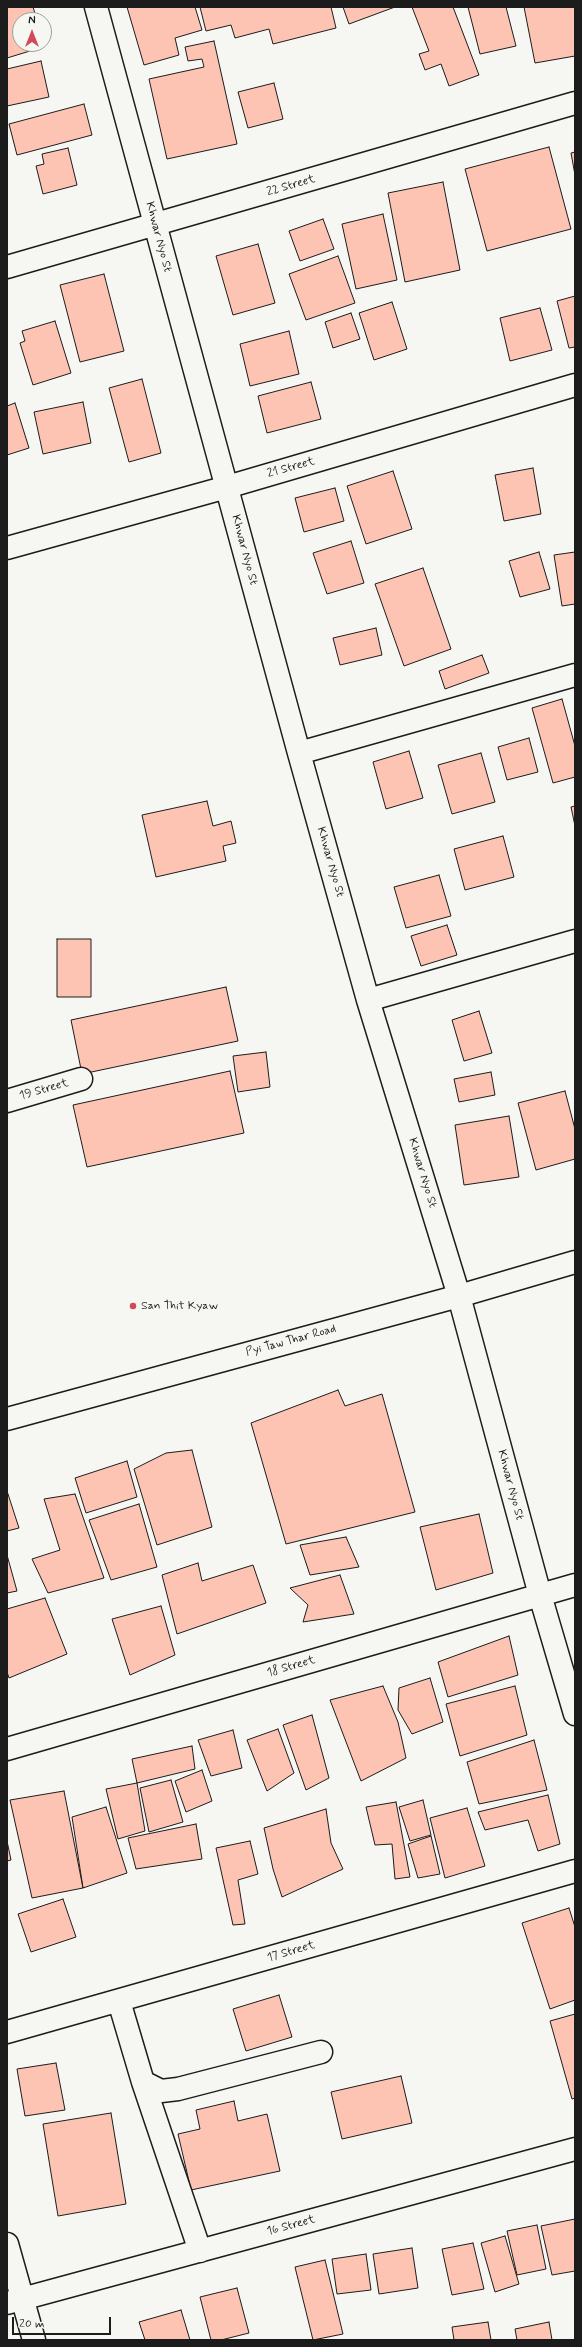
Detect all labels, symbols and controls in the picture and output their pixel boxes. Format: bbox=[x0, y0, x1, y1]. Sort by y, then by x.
north arrow bbox=[12, 12, 52, 52]
text: N bbox=[28, 14, 36, 28]
street label: 22 Street bbox=[265, 172, 317, 200]
street label: Khwar Nyo St bbox=[142, 200, 174, 274]
street label: 21 Street bbox=[266, 454, 316, 482]
street label: Khwar Nyo St bbox=[228, 513, 260, 587]
street label: Khwar Nyo St bbox=[313, 825, 347, 899]
street label: 19 Street bbox=[18, 1076, 70, 1104]
street label: Khwar Nyo St bbox=[405, 1136, 439, 1210]
place label: San Thit Kyaw bbox=[141, 1299, 218, 1313]
marker: San Thit Kyaw bbox=[128, 1301, 138, 1311]
street label: Pyi Taw Thar Road bbox=[244, 1322, 338, 1360]
street label: Khwar Nyo St bbox=[494, 1448, 526, 1522]
street label: 18 Street bbox=[265, 1653, 317, 1681]
street label: 17 Street bbox=[265, 1938, 317, 1966]
street label: 16 Street bbox=[265, 2213, 317, 2239]
scale bar bbox=[14, 2309, 113, 2335]
text: 20 m bbox=[19, 2316, 45, 2332]

